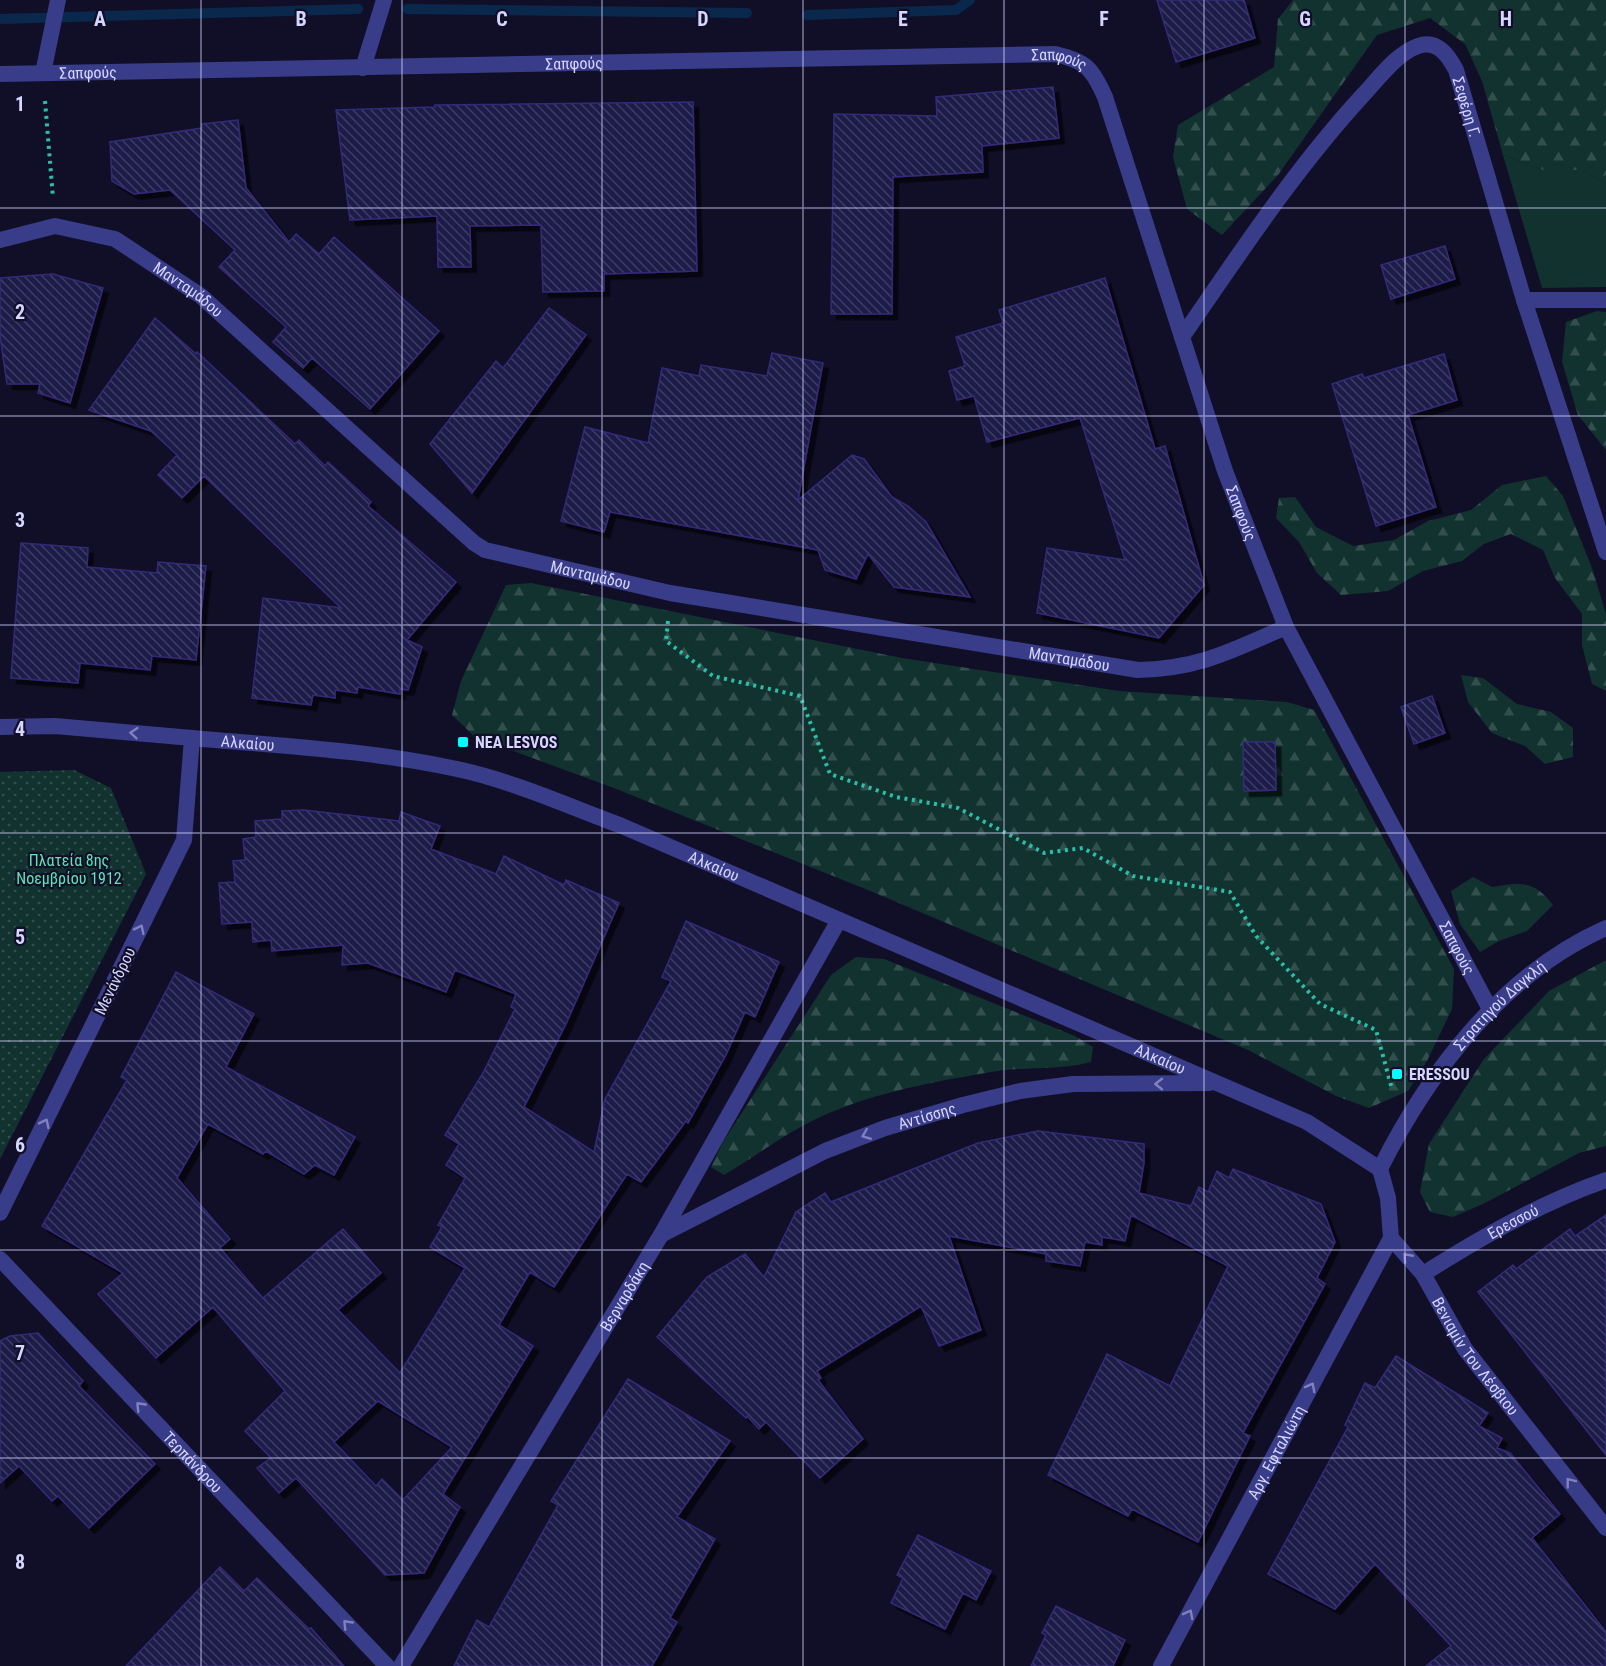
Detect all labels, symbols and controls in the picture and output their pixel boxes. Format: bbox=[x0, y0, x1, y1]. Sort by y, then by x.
text: A bbox=[94, 7, 106, 31]
text: B bbox=[295, 7, 307, 31]
text: C bbox=[496, 7, 508, 31]
text: D bbox=[697, 7, 709, 31]
text: E bbox=[898, 7, 908, 31]
text: F bbox=[1099, 7, 1109, 31]
text: G bbox=[1299, 7, 1311, 31]
text: H bbox=[1500, 7, 1512, 31]
street label: Σαπφούς bbox=[1031, 44, 1091, 74]
street label: Σαπφούς bbox=[545, 53, 603, 73]
street label: Σαπφούς bbox=[59, 62, 117, 82]
street label: Σεφέρη Γ. bbox=[1449, 74, 1485, 139]
text: 1 bbox=[15, 92, 25, 116]
street label: Μανταμάδου bbox=[150, 258, 227, 321]
text: 2 bbox=[15, 300, 25, 324]
street label: Σαπφούς bbox=[1222, 483, 1261, 543]
text: 3 bbox=[15, 508, 25, 532]
street label: Μανταμάδου bbox=[549, 556, 633, 593]
street label: Μανταμάδου bbox=[1027, 643, 1111, 675]
text: 4 bbox=[15, 717, 25, 741]
one-way arrow bbox=[130, 727, 139, 740]
street label: Αλκαίου bbox=[220, 731, 275, 754]
place label: NEA LESVOS bbox=[475, 733, 558, 752]
marker: NEA LESVOS bbox=[456, 735, 470, 749]
street label: Αλκαίου bbox=[686, 846, 742, 885]
park label: Πλατεία 8ης Νοεμβρίου 1912 bbox=[16, 851, 122, 888]
street label: Σαπφούς bbox=[1435, 918, 1479, 978]
one-way arrow bbox=[133, 924, 145, 935]
text: 5 bbox=[15, 925, 25, 949]
street label: Μενάνδρου bbox=[91, 944, 139, 1018]
street label: Στρατηγού Δαγκλή bbox=[1449, 956, 1549, 1054]
street label: Αλκαίου bbox=[1132, 1039, 1188, 1078]
place label: ERESSOU bbox=[1409, 1065, 1470, 1084]
marker: ERESSOU bbox=[1390, 1067, 1404, 1081]
one-way arrow bbox=[1154, 1077, 1163, 1090]
street label: Αντίσσης bbox=[895, 1098, 958, 1133]
one-way arrow bbox=[37, 1118, 49, 1129]
one-way arrow bbox=[861, 1128, 872, 1140]
text: 6 bbox=[15, 1133, 25, 1157]
street label: Ερεσσού bbox=[1484, 1200, 1541, 1243]
one-way arrow bbox=[1403, 1253, 1414, 1264]
street label: Βερναρδάκη bbox=[596, 1258, 653, 1335]
street label: Βενιαμίν Του Λέσβιου bbox=[1428, 1294, 1523, 1419]
text: 7 bbox=[15, 1341, 25, 1365]
one-way arrow bbox=[1304, 1383, 1315, 1393]
street label: Αργ. Εφταλιώτη bbox=[1243, 1402, 1309, 1502]
one-way arrow bbox=[136, 1403, 147, 1413]
street label: Τερπάνδρου bbox=[159, 1427, 227, 1497]
one-way arrow bbox=[1566, 1478, 1577, 1489]
text: 8 bbox=[15, 1550, 25, 1574]
one-way arrow bbox=[1182, 1610, 1193, 1621]
one-way arrow bbox=[343, 1620, 354, 1630]

